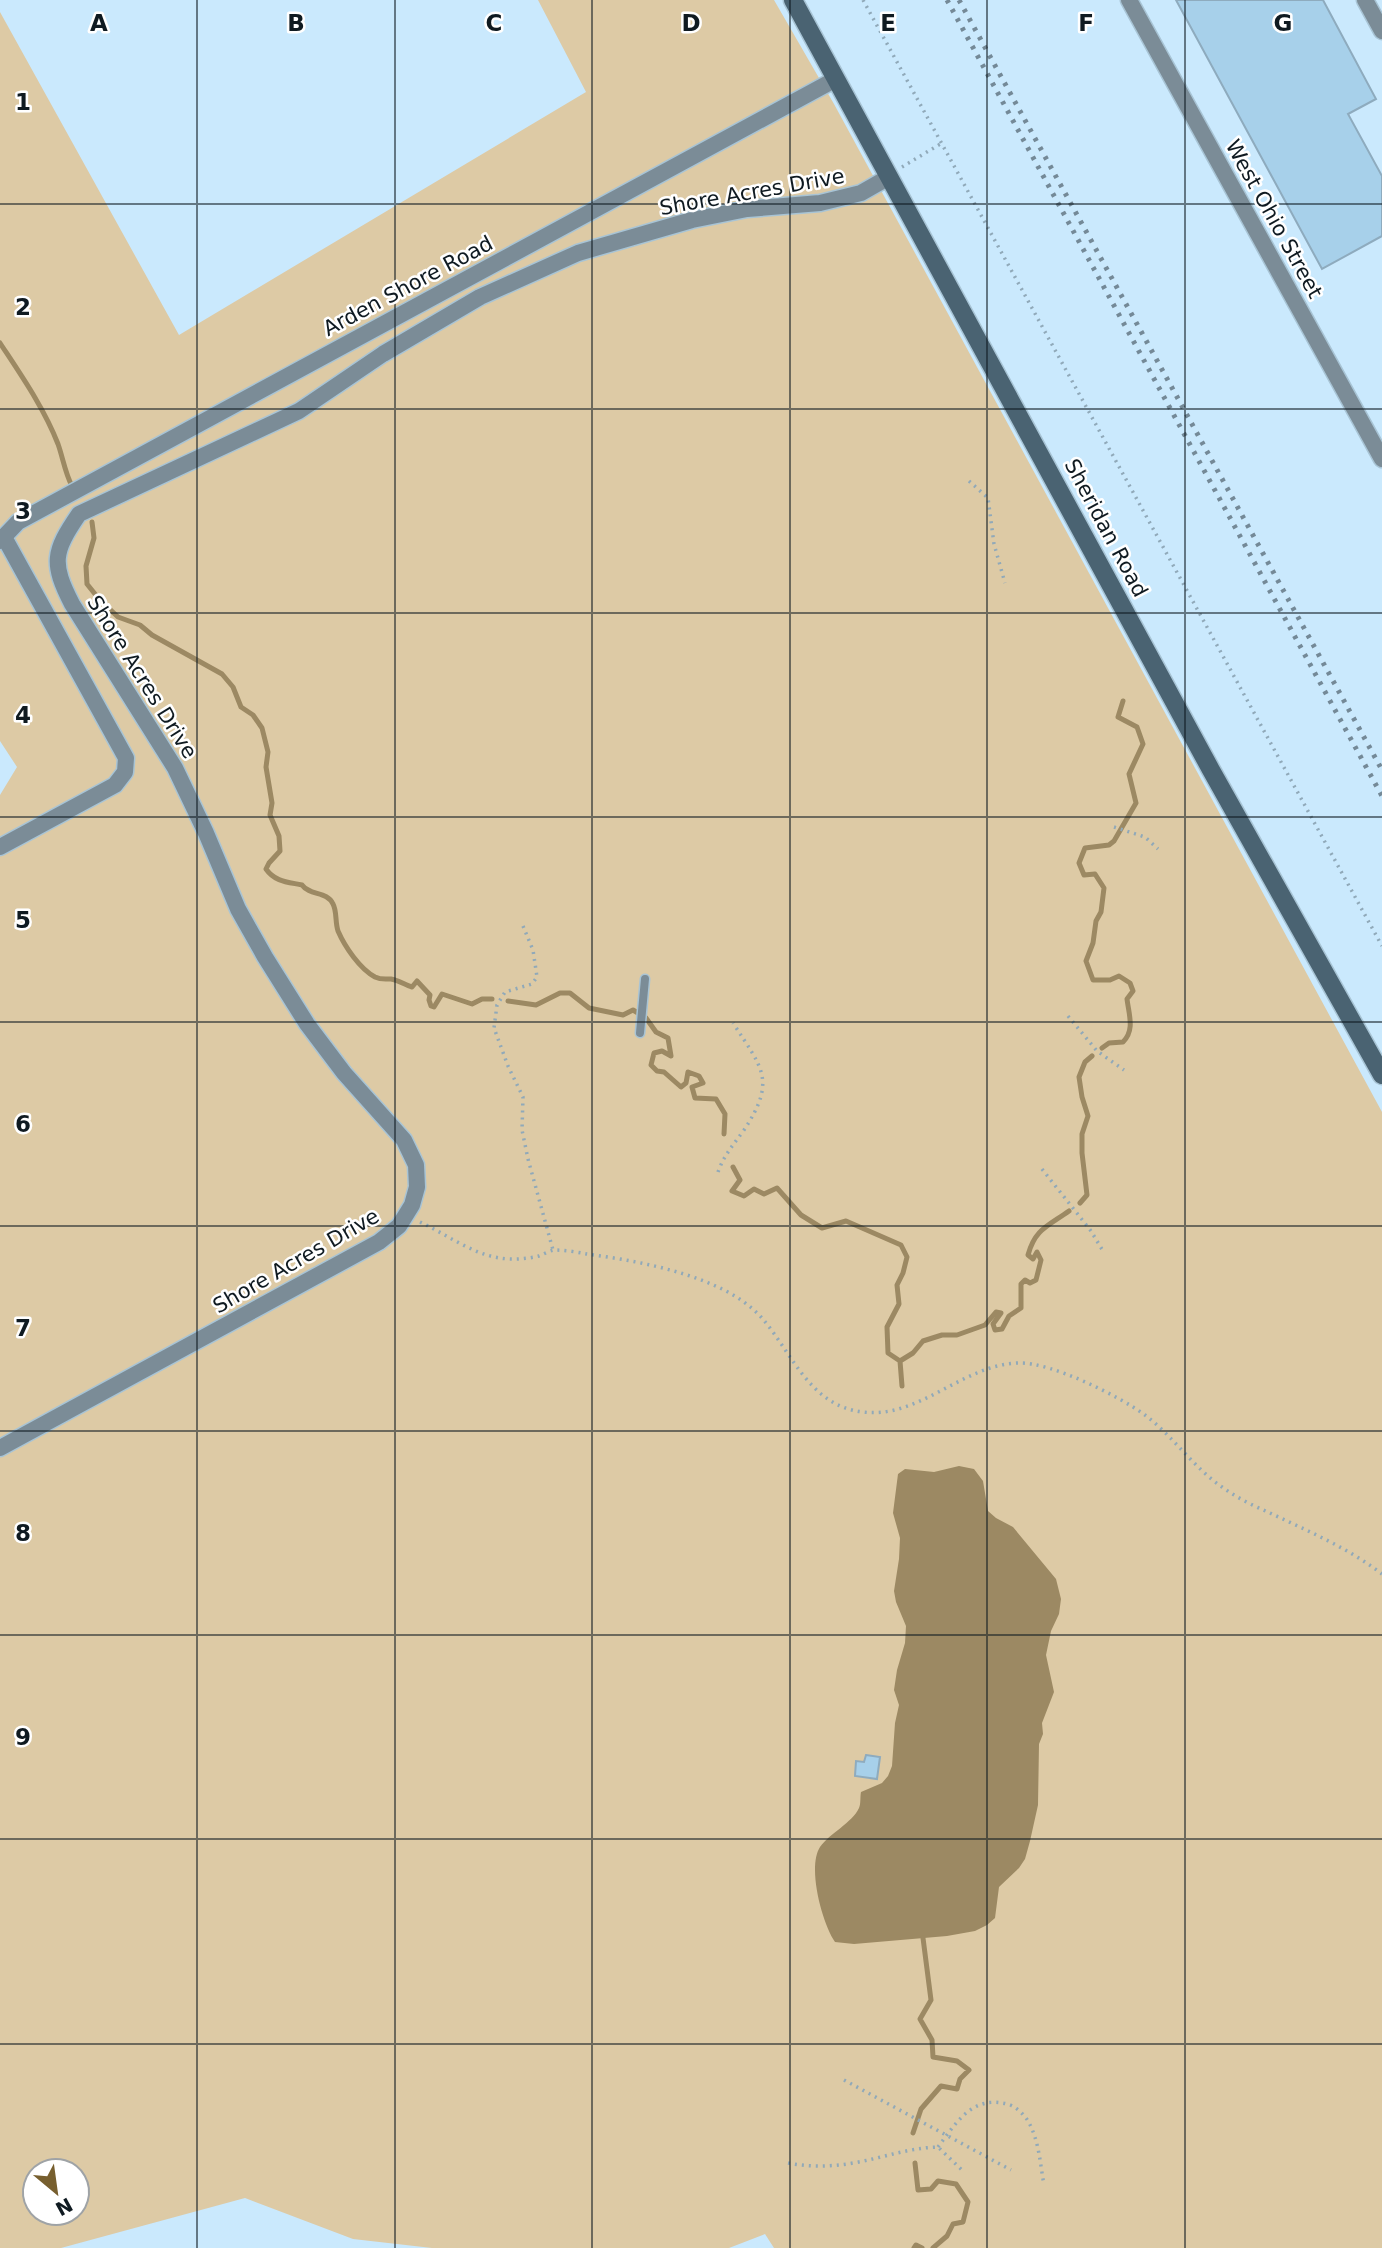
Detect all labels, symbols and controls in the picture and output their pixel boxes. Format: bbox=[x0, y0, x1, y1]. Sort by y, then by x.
text: A bbox=[90, 10, 108, 36]
text: B bbox=[287, 10, 305, 36]
text: C bbox=[486, 10, 502, 36]
text: D bbox=[681, 10, 701, 36]
text: E bbox=[880, 10, 896, 36]
text: F bbox=[1078, 10, 1094, 36]
text: G bbox=[1274, 10, 1292, 36]
text: 1 bbox=[15, 89, 31, 115]
street label: West Ohio Street bbox=[1221, 136, 1327, 302]
street label: Shore Acres Drive bbox=[658, 164, 846, 220]
street label: Arden Shore Road bbox=[319, 231, 497, 341]
text: 2 bbox=[15, 294, 31, 320]
street label: Sheridan Road bbox=[1060, 455, 1152, 601]
text: 3 bbox=[15, 498, 31, 524]
street label: Shore Acres Drive bbox=[82, 591, 202, 763]
text: 4 bbox=[15, 702, 31, 728]
text: 5 bbox=[15, 907, 31, 933]
text: 6 bbox=[15, 1111, 31, 1137]
street label: Shore Acres Drive bbox=[209, 1204, 383, 1318]
text: 7 bbox=[15, 1315, 31, 1341]
text: 8 bbox=[15, 1520, 31, 1546]
text: 9 bbox=[15, 1724, 31, 1750]
north arrow bbox=[21, 2157, 91, 2227]
text: N bbox=[52, 2193, 77, 2220]

